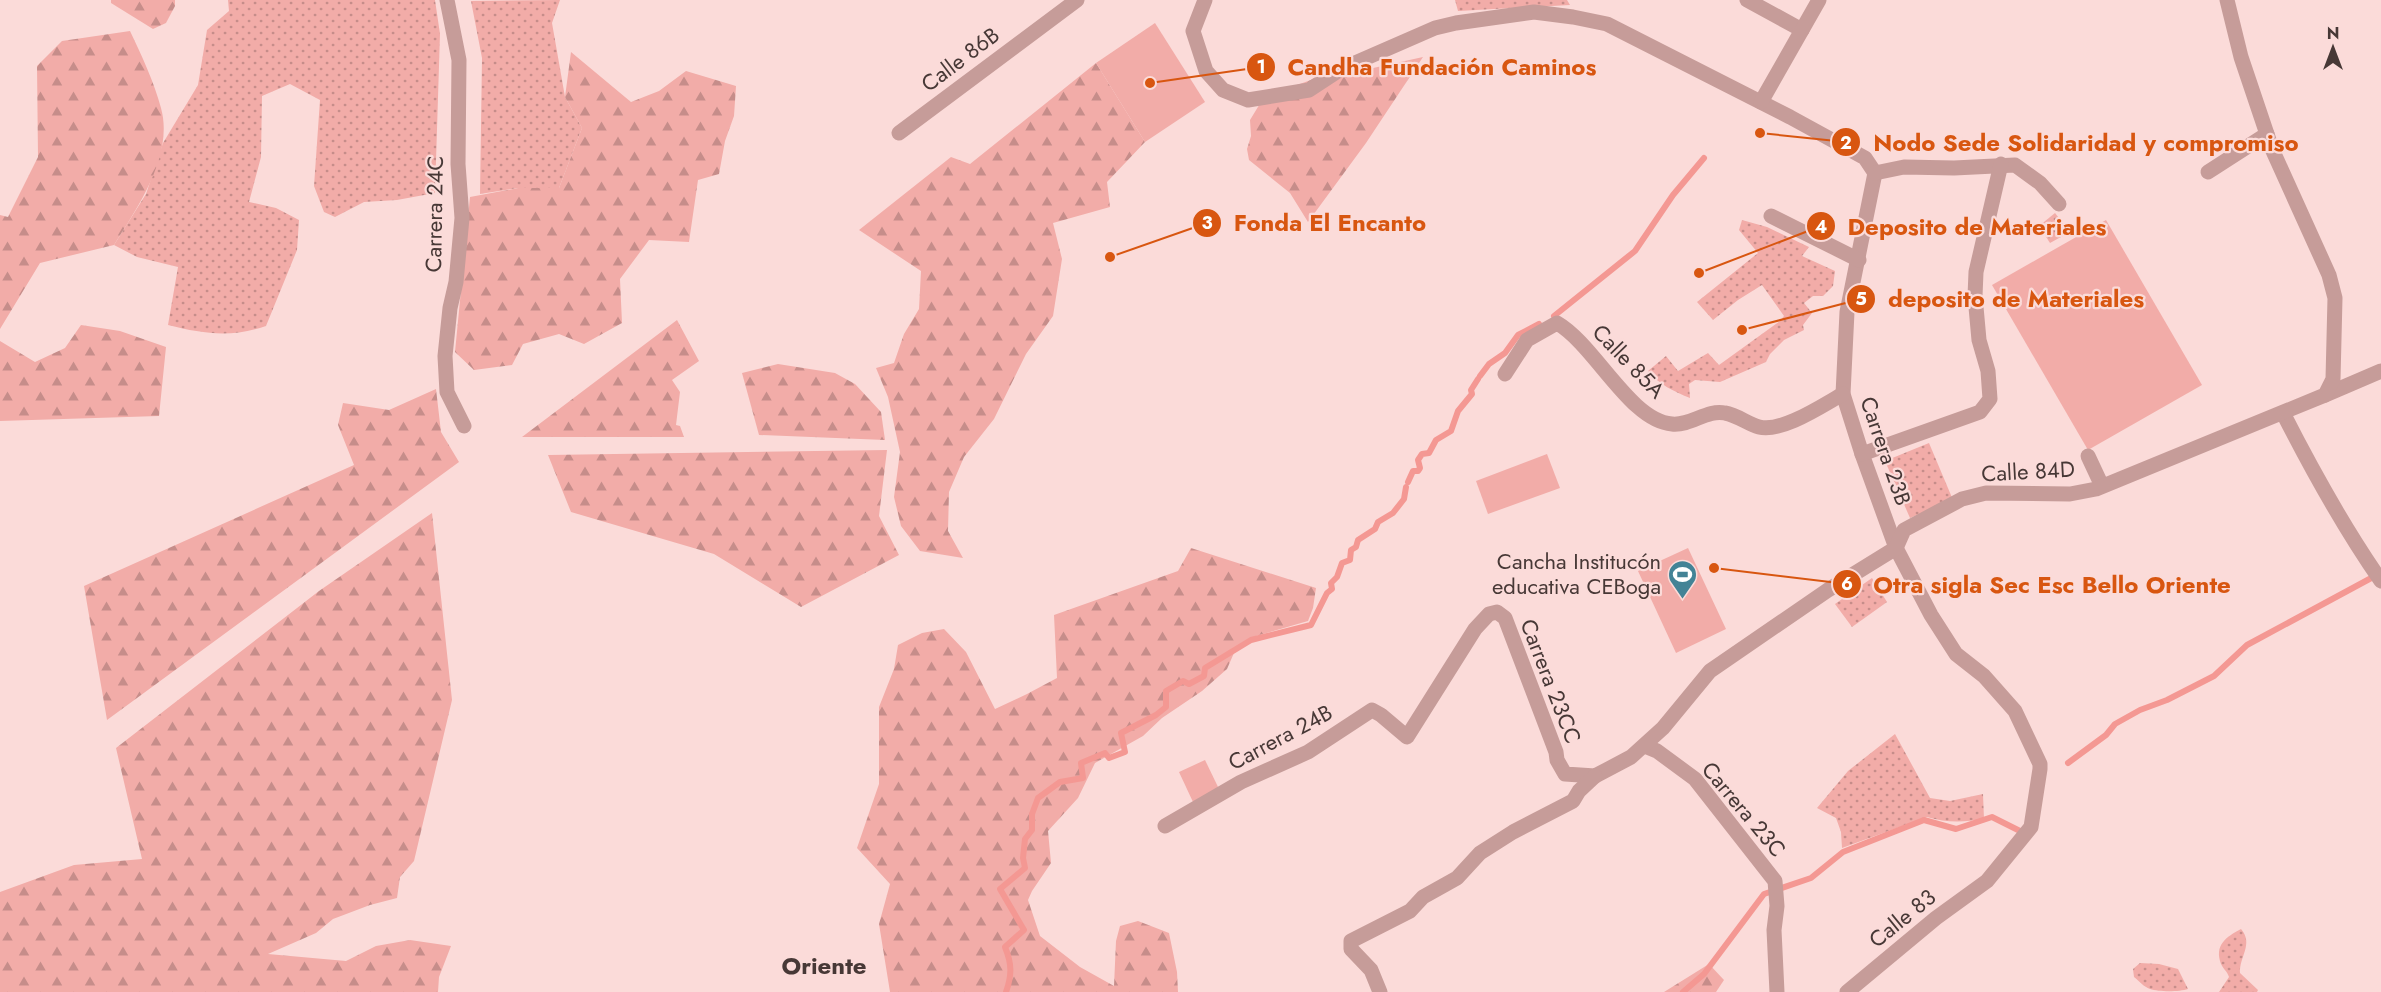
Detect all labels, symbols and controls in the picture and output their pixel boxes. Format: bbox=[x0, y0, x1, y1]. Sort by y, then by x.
north arrow bbox=[2303, 18, 2363, 78]
street label: Calle 86B bbox=[914, 19, 1006, 99]
text: N bbox=[2327, 22, 2339, 45]
callout: Candha Fundación Caminos bbox=[1246, 46, 1608, 88]
text: Candha Fundación Caminos bbox=[1288, 49, 1597, 84]
text: 1 bbox=[1256, 54, 1266, 80]
callout: Nodo Sede Solidaridad y compromiso bbox=[1831, 121, 2310, 163]
text: Nodo Sede Solidaridad y compromiso bbox=[1873, 125, 2299, 160]
text: 2 bbox=[1840, 130, 1852, 156]
street label: Carrera 24C bbox=[417, 155, 451, 273]
callout: Fonda El Encanto bbox=[1192, 202, 1438, 244]
text: Fonda El Encanto bbox=[1234, 205, 1426, 240]
callout: Deposito de Materiales bbox=[1806, 205, 2119, 247]
text: Deposito de Materiales bbox=[1848, 209, 2107, 244]
text: 3 bbox=[1201, 210, 1213, 236]
text: 4 bbox=[1815, 214, 1827, 240]
callout: deposito de Materiales bbox=[1846, 278, 2156, 320]
text: deposito de Materiales bbox=[1888, 281, 2144, 316]
text: 5 bbox=[1855, 286, 1867, 312]
street label: Calle 85A bbox=[1585, 317, 1673, 406]
street label: Carrera 23B bbox=[1852, 392, 1920, 510]
street label: Calle 84D bbox=[1980, 453, 2076, 489]
place label: Cancha Institucón educativa CEBoga bbox=[1492, 545, 1661, 602]
sports icon: Cancha Institucón educativa CEBoga bbox=[1666, 558, 1698, 600]
callout: Otra sigla Sec Esc Bello Oriente bbox=[1832, 563, 2243, 605]
text: Otra sigla Sec Esc Bello Oriente bbox=[1873, 567, 2231, 602]
text: 6 bbox=[1841, 571, 1853, 597]
street label: Carrera 23CC bbox=[1513, 614, 1589, 748]
street label: Carrera 24B bbox=[1222, 696, 1338, 778]
street label: Carrera 23C bbox=[1694, 754, 1794, 864]
street label: Calle 83 bbox=[1862, 881, 1942, 955]
district label: Oriente bbox=[781, 948, 867, 983]

